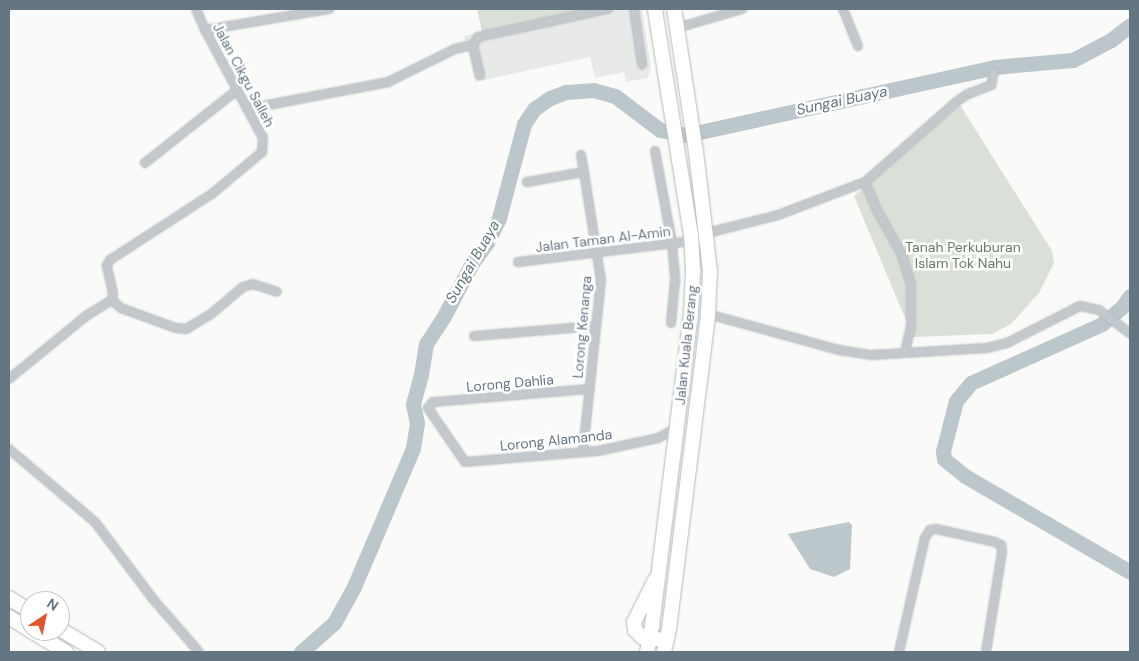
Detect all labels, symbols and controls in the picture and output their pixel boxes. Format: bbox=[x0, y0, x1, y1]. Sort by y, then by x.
street label: Jalan Cikgu Salleh bbox=[210, 20, 278, 130]
water label: Sungai Buaya bbox=[795, 83, 889, 119]
water label: Sungai Buaya bbox=[442, 217, 504, 307]
street label: Jalan Taman Al-Amin bbox=[534, 222, 672, 256]
park label: Tanah Perkuburan Islam Tok Nahu bbox=[905, 239, 1021, 272]
street label: Lorong Kenanga bbox=[569, 275, 595, 379]
street label: Jalan Kuala Berang bbox=[671, 284, 701, 406]
street label: Lorong Dahlia bbox=[466, 371, 554, 395]
street label: Lorong Alamanda bbox=[499, 426, 613, 454]
north arrow bbox=[20, 591, 70, 641]
text: N bbox=[44, 594, 62, 615]

